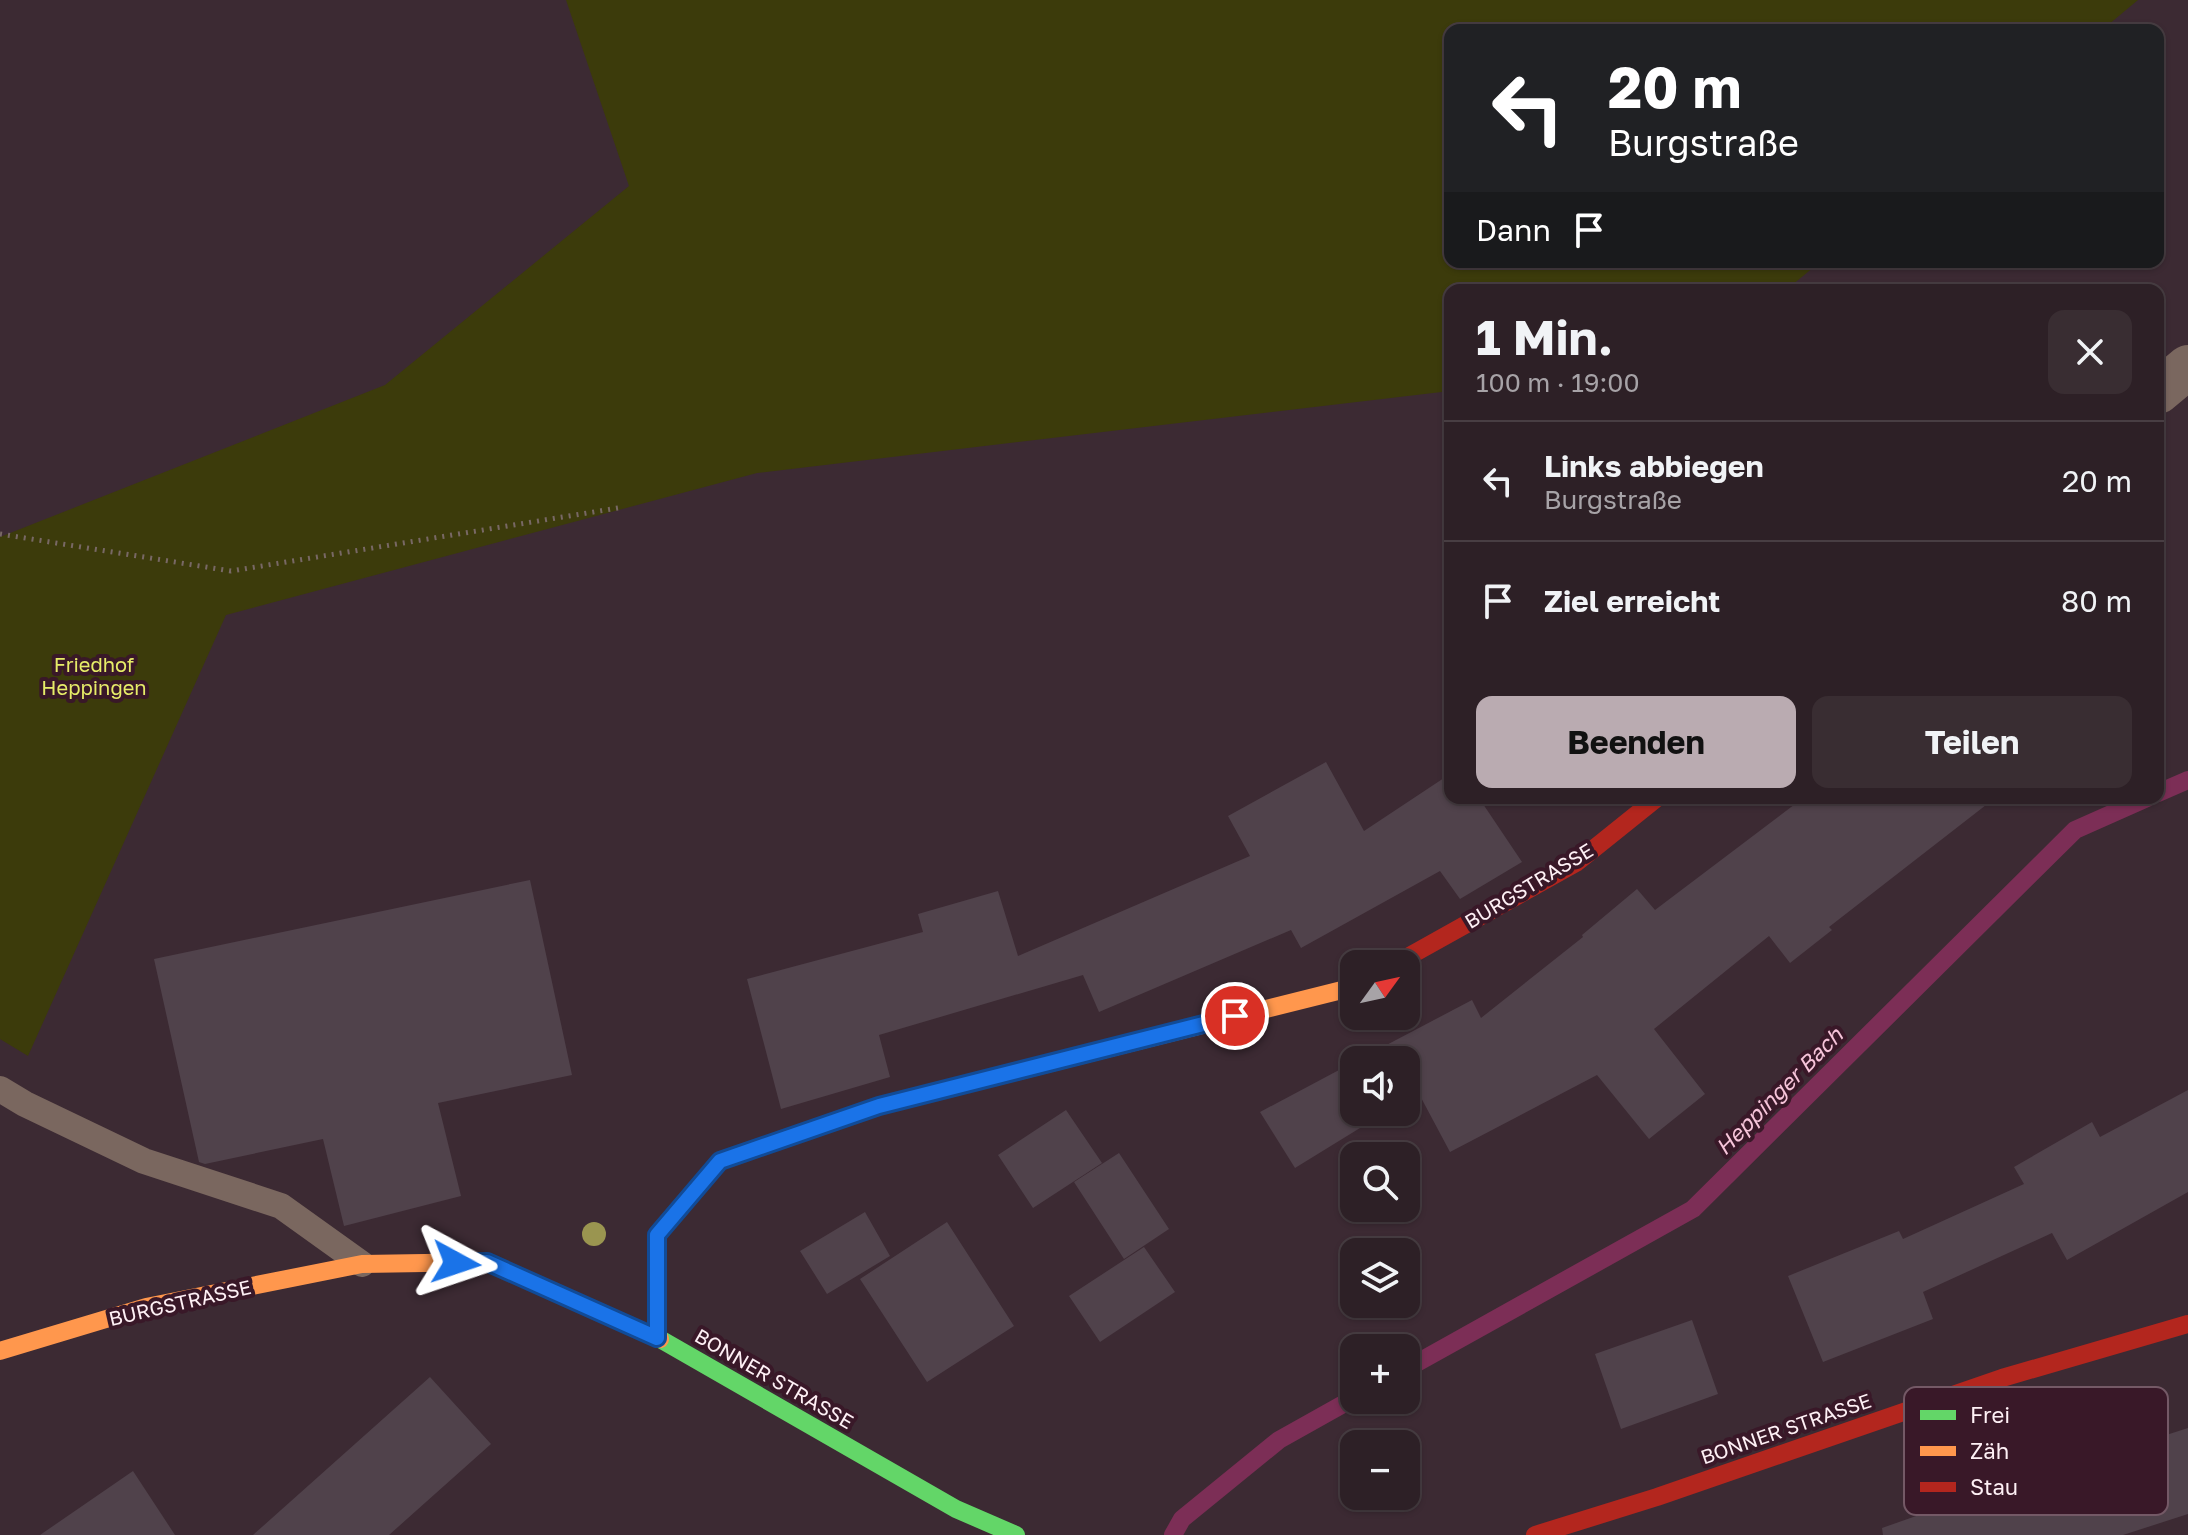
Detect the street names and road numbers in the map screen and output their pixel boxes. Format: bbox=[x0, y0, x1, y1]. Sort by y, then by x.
street label: BURGSTRASSE bbox=[1460, 837, 1597, 933]
street label: BURGSTRASSE bbox=[106, 1274, 253, 1330]
street label: BONNER STRASSE bbox=[691, 1323, 858, 1433]
street label: BONNER STRASSE bbox=[1697, 1388, 1874, 1469]

